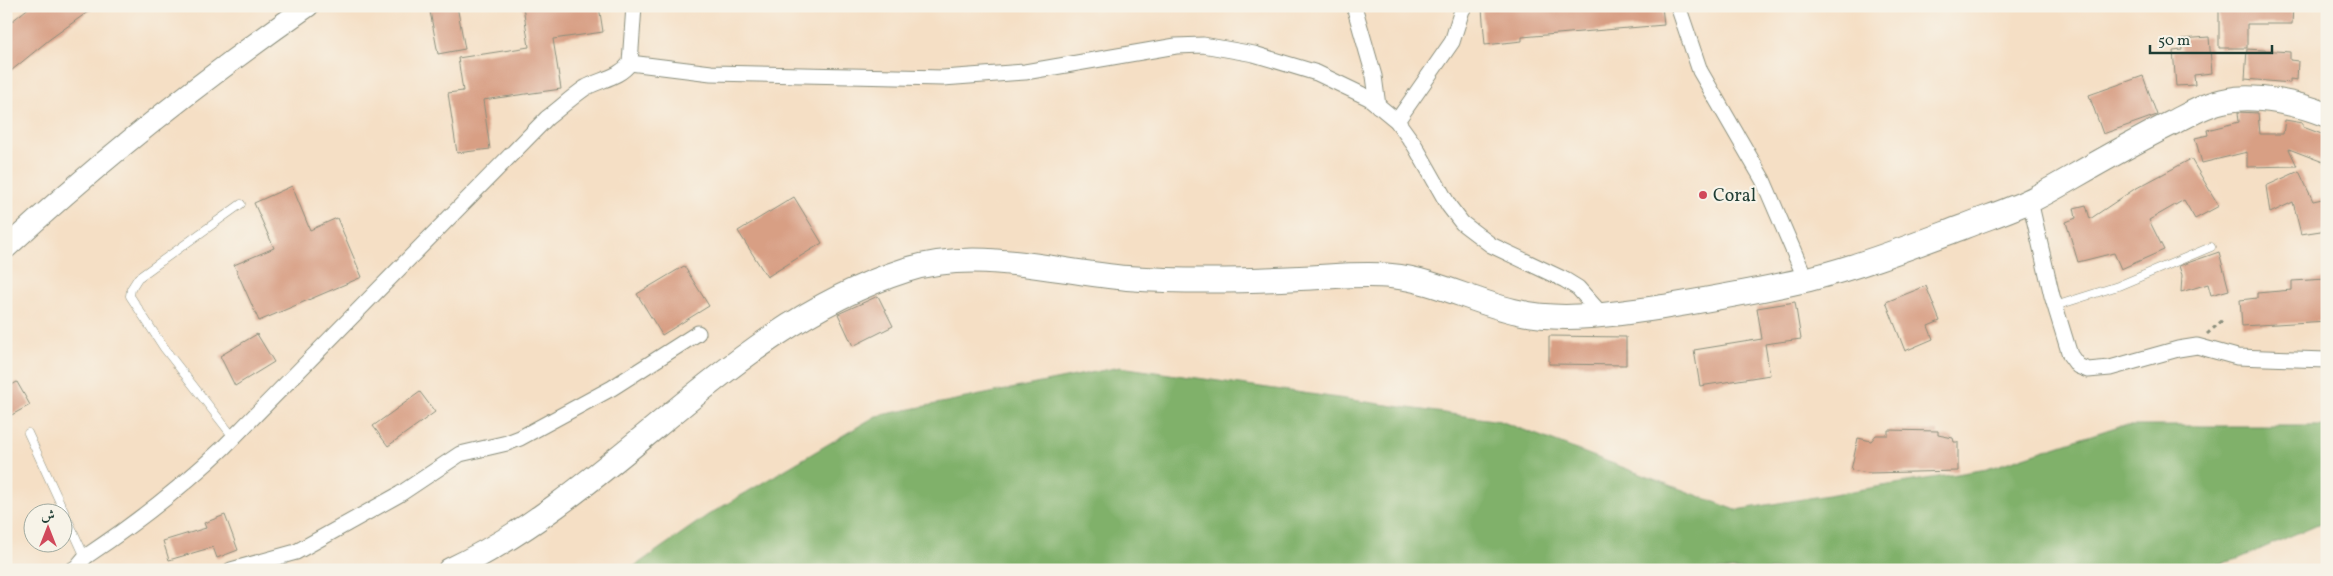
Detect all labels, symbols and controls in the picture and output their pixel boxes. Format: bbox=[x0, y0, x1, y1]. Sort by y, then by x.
scale bar bbox=[2150, 22, 2273, 54]
text: 50 m bbox=[2158, 31, 2190, 52]
place label: Coral bbox=[1713, 184, 1756, 209]
marker: Coral bbox=[1697, 189, 1709, 201]
north arrow bbox=[22, 504, 72, 554]
text: ش bbox=[41, 507, 55, 526]

